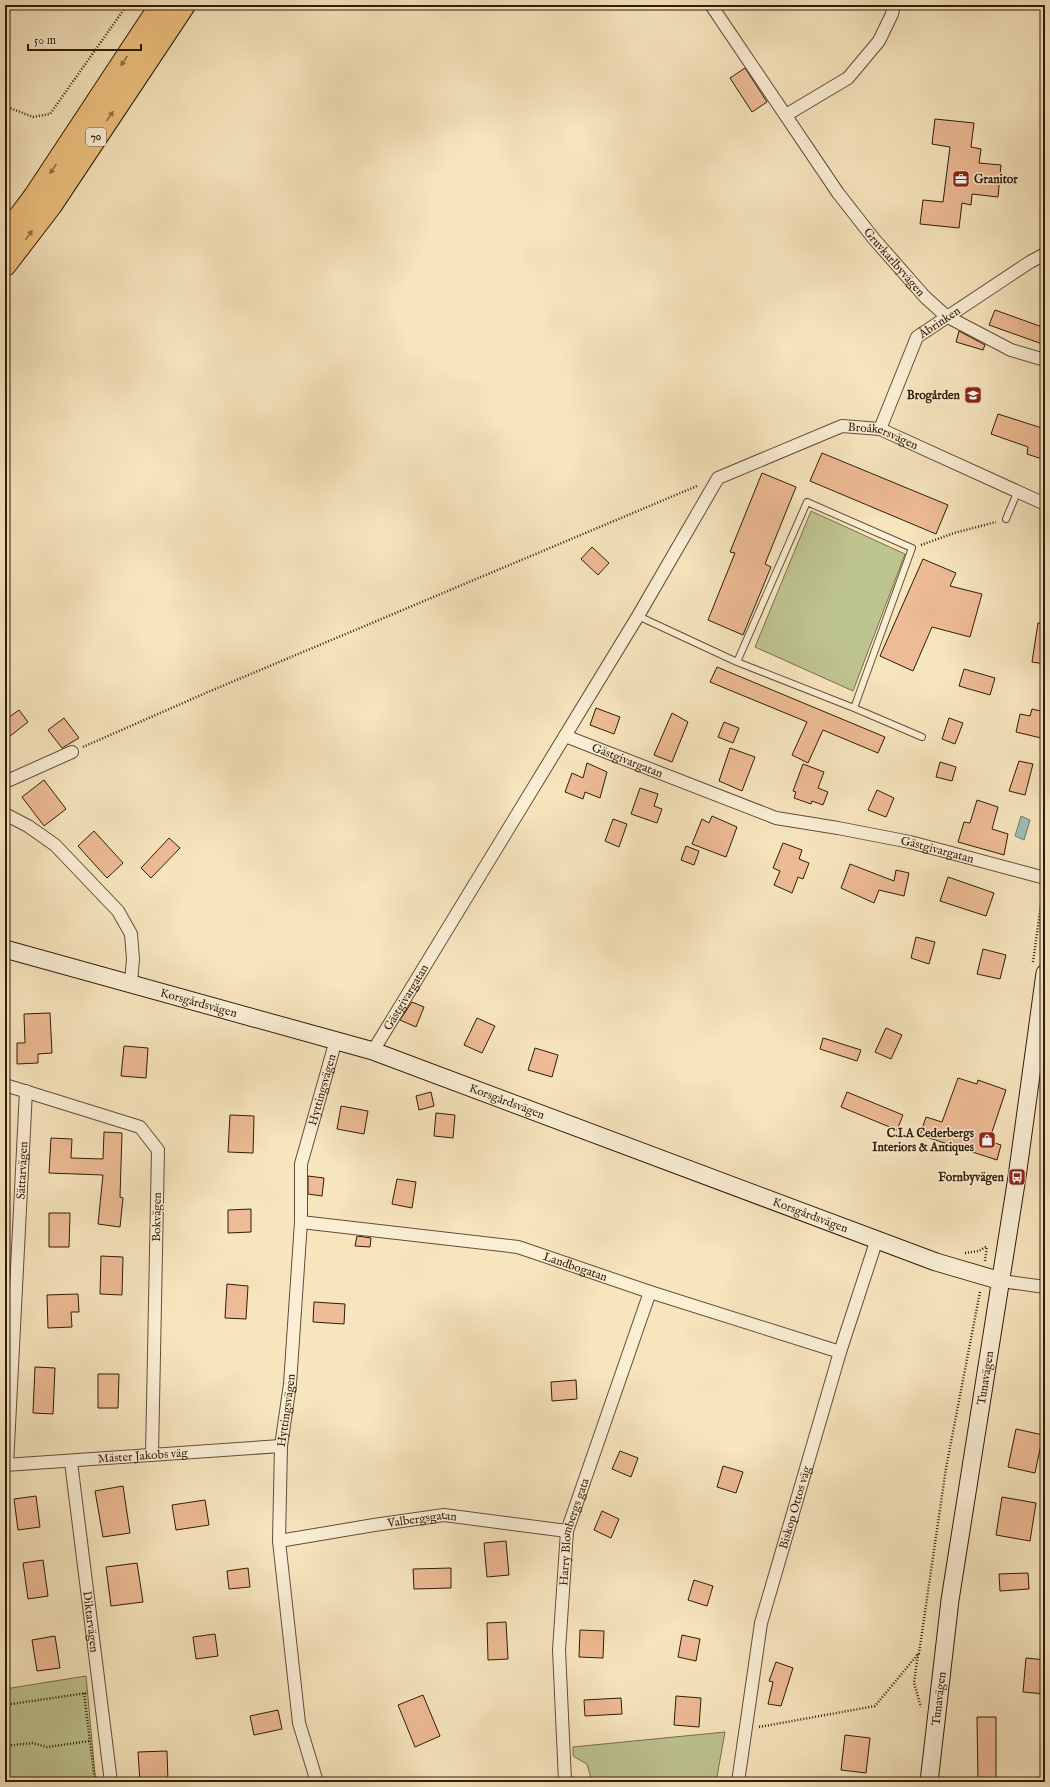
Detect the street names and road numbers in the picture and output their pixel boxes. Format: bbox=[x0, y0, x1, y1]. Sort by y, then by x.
road number: 70 bbox=[86, 128, 106, 146]
street label: Gruvkarlbyvägen bbox=[861, 225, 929, 300]
street label: Åbrinken bbox=[914, 303, 963, 342]
street label: Broåkersvägen bbox=[847, 419, 921, 453]
street label: Gästgivargatan bbox=[590, 740, 666, 781]
street label: Gästgivargatan bbox=[900, 833, 976, 866]
street label: Gästgivargatan bbox=[380, 961, 432, 1033]
street label: Korsgårdsvägen bbox=[158, 985, 240, 1021]
street label: Hyttingsvägen bbox=[305, 1052, 339, 1127]
street label: Korsgårdsvägen bbox=[467, 1080, 547, 1122]
street label: Sättarvägen bbox=[13, 1140, 31, 1200]
street label: Bokvägen bbox=[149, 1191, 165, 1242]
street label: Korsgårdsvägen bbox=[771, 1194, 851, 1236]
street label: Landbogatan bbox=[541, 1249, 610, 1285]
street label: Tunavägen bbox=[974, 1349, 997, 1406]
street label: Hyttingsvägen bbox=[273, 1373, 298, 1448]
street label: Mäster Jakobs väg bbox=[97, 1445, 189, 1466]
street label: Biskop Ottos väg bbox=[775, 1464, 814, 1551]
street label: Harry Blombergs gata bbox=[556, 1475, 593, 1586]
street label: Valbergsgatan bbox=[385, 1507, 458, 1531]
street label: Diktarvägen bbox=[80, 1590, 102, 1654]
street label: Tunavägen bbox=[928, 1670, 949, 1726]

